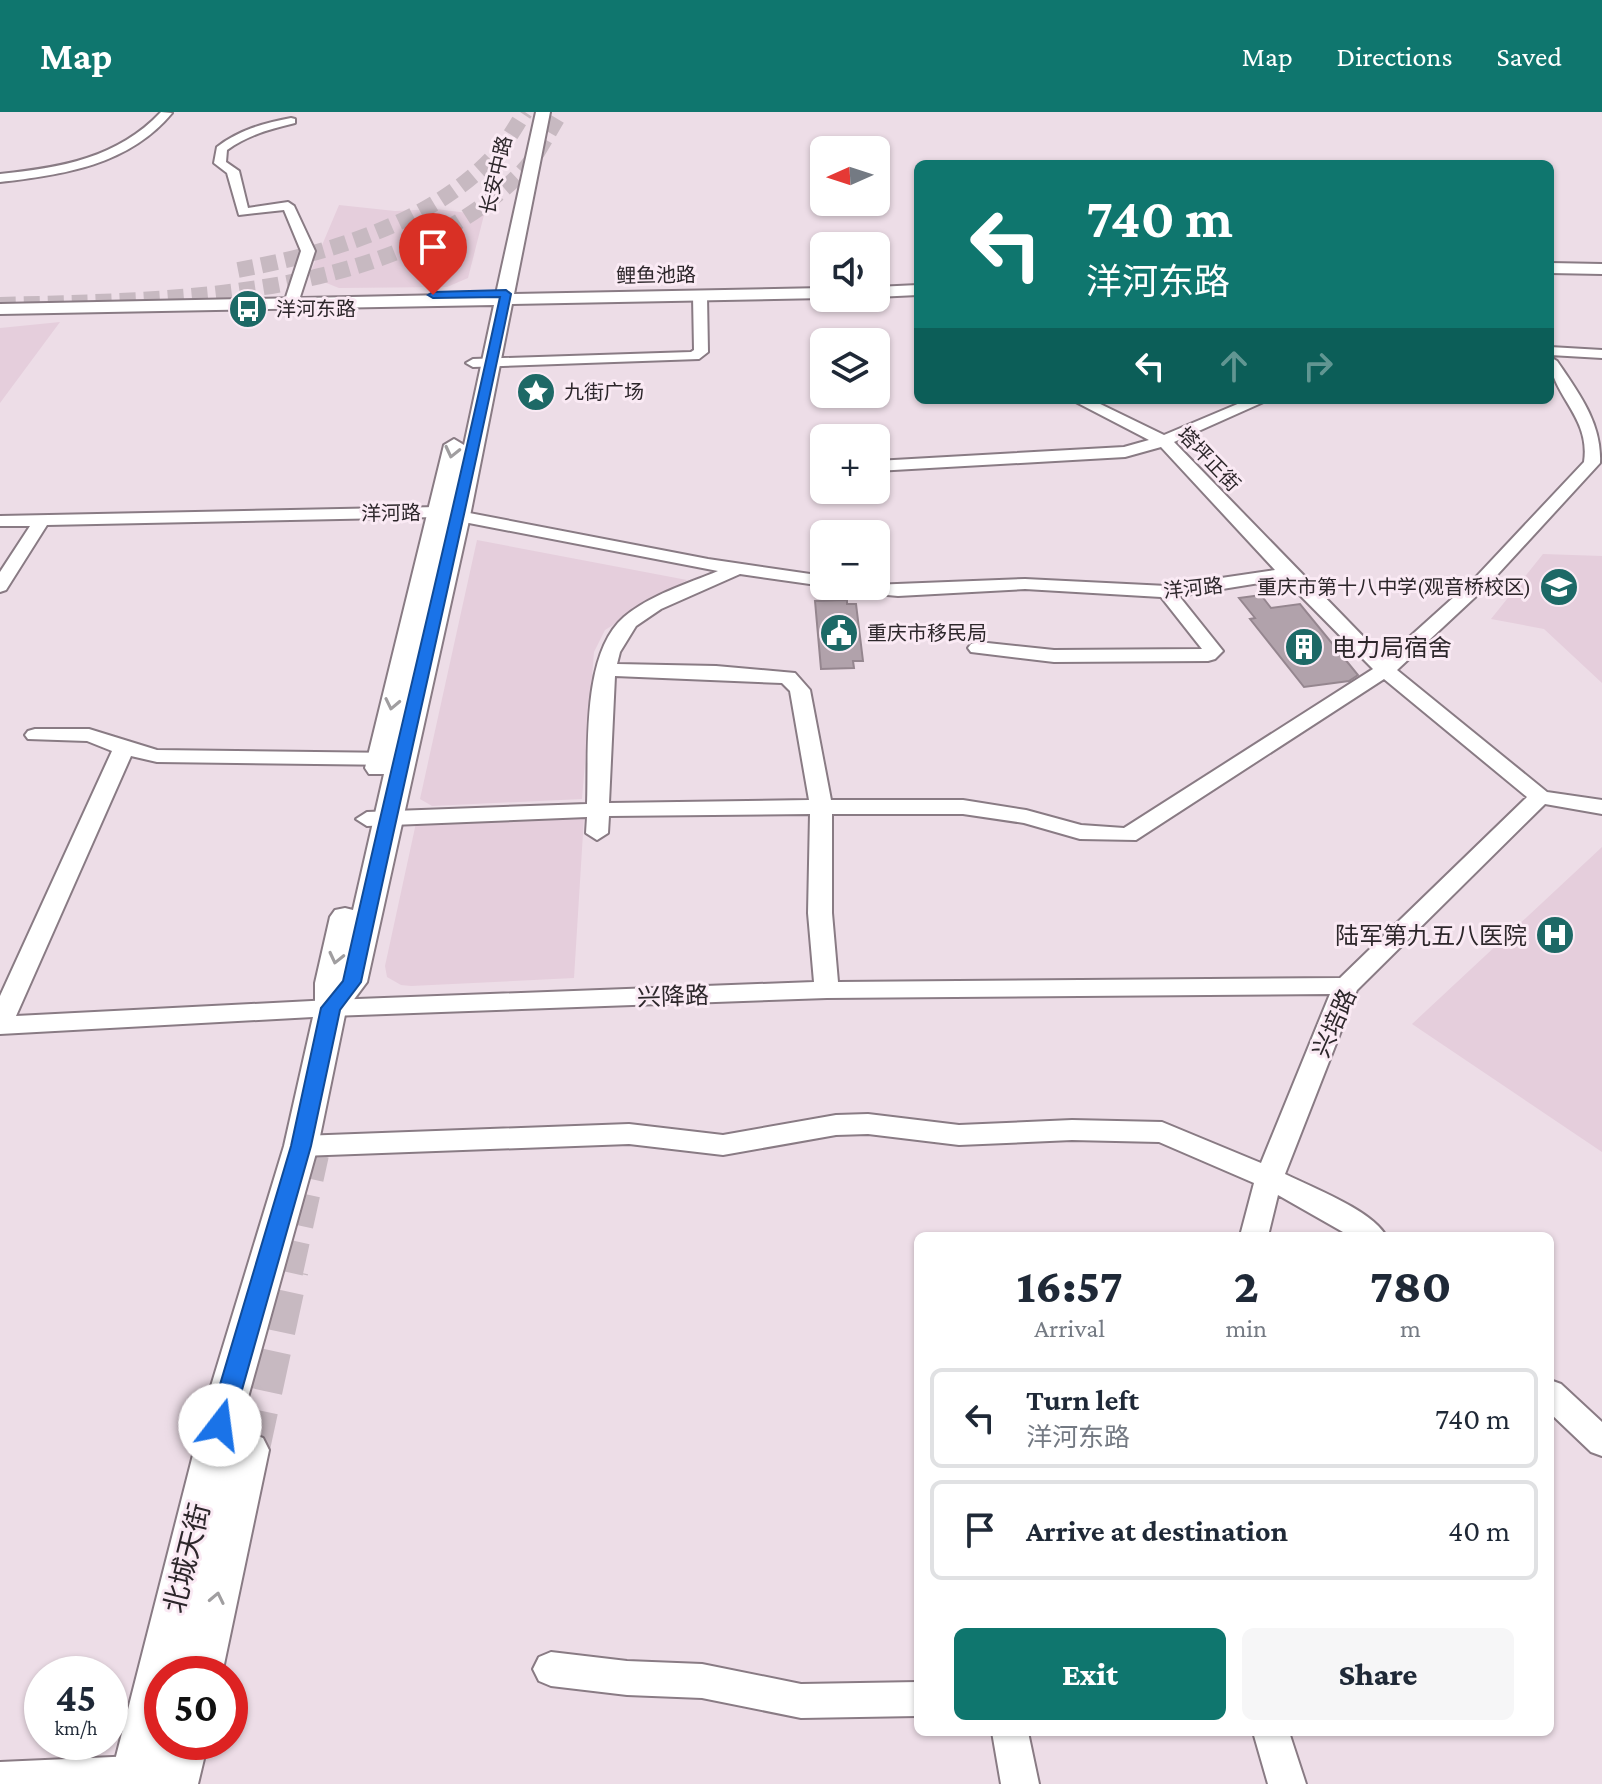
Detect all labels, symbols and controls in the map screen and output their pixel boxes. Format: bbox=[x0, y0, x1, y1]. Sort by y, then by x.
text: Map bbox=[40, 35, 113, 77]
text: Map bbox=[1242, 41, 1293, 72]
text: Directions bbox=[1337, 41, 1452, 72]
text: Saved bbox=[1496, 41, 1562, 72]
street label: 长安中路 bbox=[476, 134, 516, 216]
north arrow bbox=[810, 136, 890, 216]
map controls bbox=[810, 136, 890, 600]
text: 740 m bbox=[1086, 187, 1233, 249]
icon: left bbox=[954, 192, 1058, 296]
pin bbox=[399, 213, 467, 295]
icon: arrive bbox=[411, 225, 455, 269]
button: sound bbox=[810, 232, 890, 312]
text: 洋河东路 bbox=[1086, 262, 1230, 302]
street label: 鲤鱼池路 bbox=[616, 263, 696, 287]
bus stop icon: 洋河东路 bbox=[227, 288, 269, 330]
place label: 洋河东路 bbox=[276, 298, 356, 320]
button: layers bbox=[810, 328, 890, 408]
icon: left bbox=[1128, 344, 1172, 388]
icon: ahead bbox=[1212, 344, 1256, 388]
icon: right bbox=[1296, 344, 1340, 388]
place icon: 九街广场 bbox=[515, 371, 557, 413]
place label: 九街广场 bbox=[564, 381, 644, 403]
street label: 塔坪正街 bbox=[1173, 423, 1245, 495]
button: + bbox=[810, 424, 890, 504]
one-way arrow bbox=[445, 444, 462, 458]
street label: 洋河路 bbox=[361, 501, 421, 525]
button: − bbox=[810, 520, 890, 600]
school or university icon: 重庆市第十八中学(观音桥校区) bbox=[1538, 566, 1580, 608]
street label: 洋河路 bbox=[1162, 574, 1224, 602]
place label: 重庆市第十八中学(观音桥校区) bbox=[1257, 576, 1531, 599]
public building icon: 重庆市移民局 bbox=[818, 612, 860, 654]
place label: 重庆市移民局 bbox=[867, 622, 987, 644]
building icon: 电力局宿舍 bbox=[1283, 626, 1325, 668]
place label: 电力局宿舍 bbox=[1332, 634, 1452, 661]
one-way arrow bbox=[384, 697, 401, 711]
hospital icon: 陆军第九五八医院 bbox=[1534, 914, 1576, 956]
place label: 陆军第九五八医院 bbox=[1335, 922, 1527, 949]
one-way arrow bbox=[328, 951, 345, 965]
street label: 兴降路 bbox=[637, 981, 709, 1011]
street label: 兴培路 bbox=[1307, 985, 1361, 1061]
text: 16:57 bbox=[1016, 1259, 1123, 1312]
text: 2 bbox=[1234, 1259, 1259, 1312]
text: 780 bbox=[1370, 1259, 1452, 1312]
text: Arrival bbox=[1034, 1314, 1105, 1343]
text: min bbox=[1225, 1314, 1267, 1343]
text: m bbox=[1400, 1314, 1421, 1343]
position arrow bbox=[178, 1383, 262, 1467]
text: Turn left bbox=[1026, 1383, 1139, 1416]
icon: left bbox=[958, 1396, 1002, 1440]
text: 740 m bbox=[1435, 1402, 1510, 1435]
text: 洋河东路 bbox=[1026, 1423, 1130, 1452]
street label: 北城天街 bbox=[158, 1500, 216, 1616]
icon: arrive bbox=[958, 1508, 1002, 1552]
text: Arrive at destination bbox=[1026, 1514, 1288, 1547]
text: 40 m bbox=[1448, 1514, 1510, 1547]
one-way arrow bbox=[208, 1592, 225, 1605]
button: Exit bbox=[954, 1628, 1226, 1720]
button: Share bbox=[1242, 1628, 1514, 1720]
speed limit sign: 50 bbox=[144, 1656, 248, 1760]
text: 45 bbox=[56, 1675, 96, 1720]
text: km/h bbox=[54, 1717, 98, 1739]

